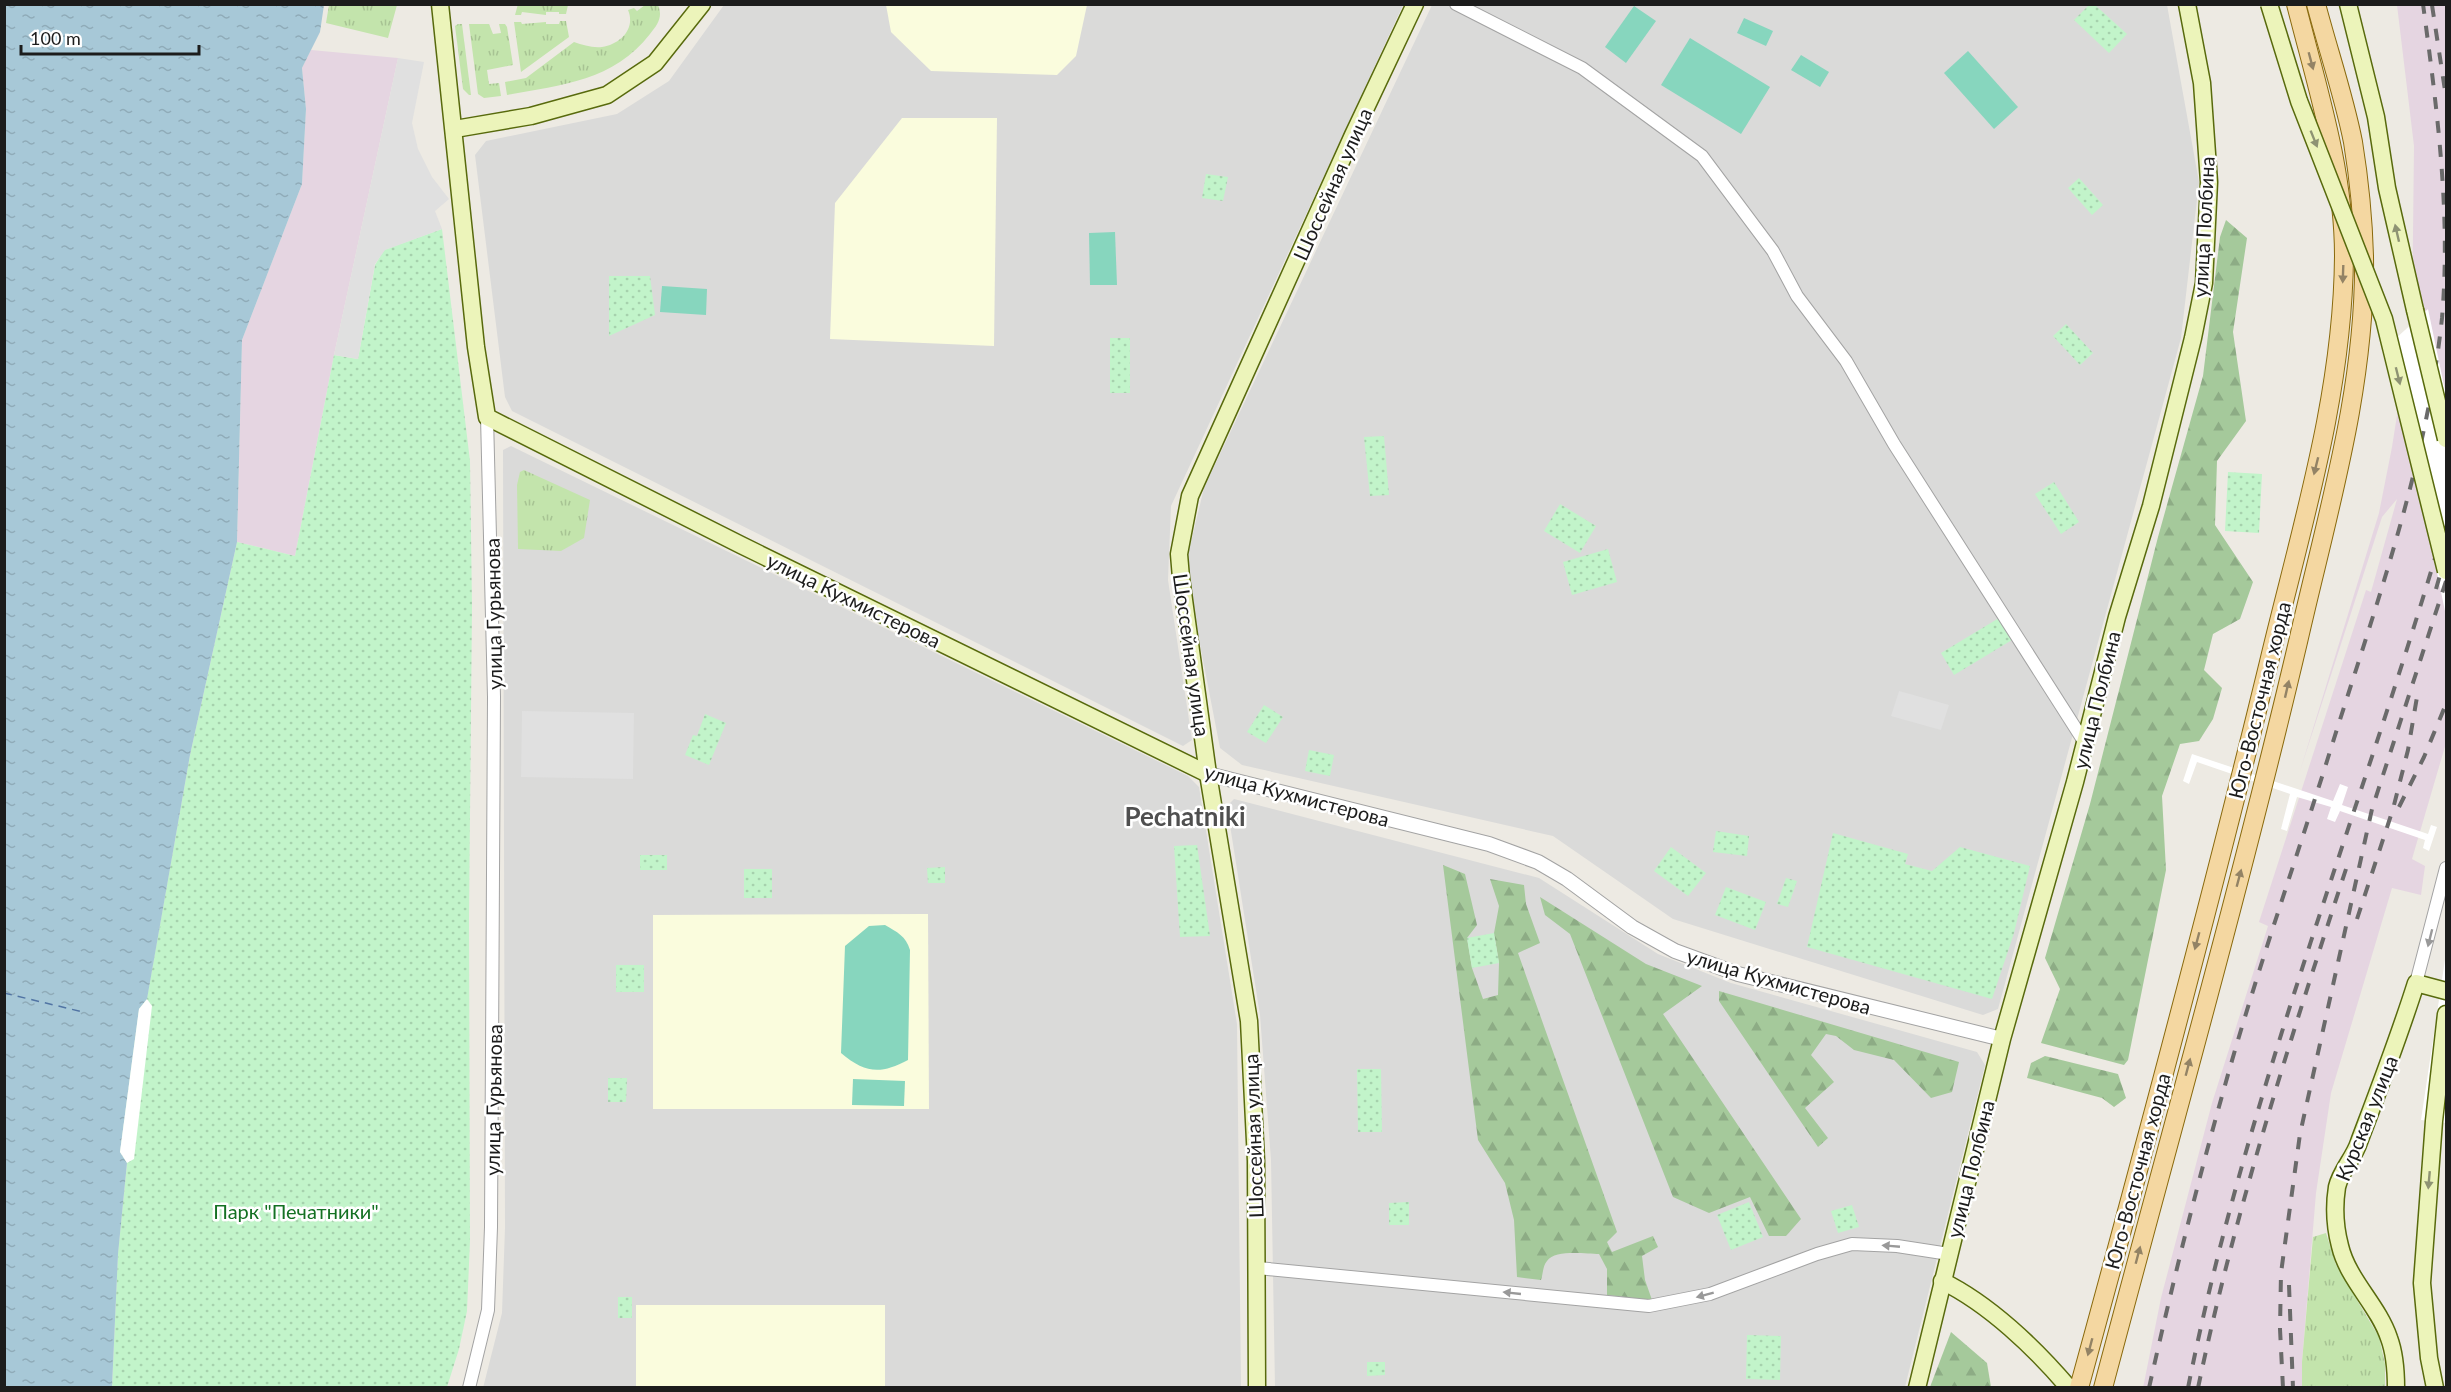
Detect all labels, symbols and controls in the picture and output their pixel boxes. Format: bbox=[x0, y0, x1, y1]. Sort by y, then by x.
scale bar bbox=[21, 18, 200, 56]
text: 100 m bbox=[30, 27, 81, 49]
one-way arrow bbox=[2306, 52, 2316, 70]
street label: Шоссейная улица bbox=[1288, 104, 1376, 264]
one-way arrow bbox=[2310, 131, 2320, 149]
street label: улица Полбина bbox=[2187, 156, 2219, 298]
one-way arrow bbox=[2392, 223, 2402, 242]
one-way arrow bbox=[2338, 264, 2348, 283]
one-way arrow bbox=[2394, 367, 2403, 385]
one-way arrow bbox=[2310, 457, 2320, 475]
street label: улица Гурьянова bbox=[480, 538, 506, 690]
street label: улица Кухмистерова bbox=[763, 548, 945, 652]
street label: Шоссейная улица bbox=[1169, 572, 1215, 738]
street label: Юго-Восточная хорда bbox=[2223, 599, 2295, 801]
street label: улица Полбина bbox=[2067, 629, 2125, 771]
one-way arrow bbox=[2282, 680, 2292, 699]
street label: улица Кухмистерова bbox=[1202, 759, 1392, 831]
district label: Pechatniki bbox=[1124, 800, 1246, 832]
one-way arrow bbox=[2234, 869, 2244, 888]
one-way arrow bbox=[2424, 929, 2434, 947]
one-way arrow bbox=[2192, 931, 2202, 950]
street label: улица Кухмистерова bbox=[1684, 943, 1874, 1019]
street label: улица Гурьянова bbox=[480, 1024, 506, 1176]
street label: Курская улица bbox=[2330, 1052, 2402, 1184]
street label: Шоссейная улица bbox=[1238, 1054, 1268, 1218]
one-way arrow bbox=[2184, 1058, 2194, 1076]
street label: Юго-Восточная хорда bbox=[2099, 1070, 2175, 1272]
street label: улица Полбина bbox=[1941, 1098, 1999, 1240]
one-way arrow bbox=[2424, 1170, 2433, 1189]
park label: Парк "Печатники" bbox=[213, 1199, 379, 1223]
one-way arrow bbox=[1882, 1241, 1901, 1250]
one-way arrow bbox=[2134, 1246, 2143, 1264]
one-way arrow bbox=[1503, 1288, 1522, 1298]
one-way arrow bbox=[1696, 1291, 1714, 1300]
one-way arrow bbox=[2085, 1338, 2094, 1356]

